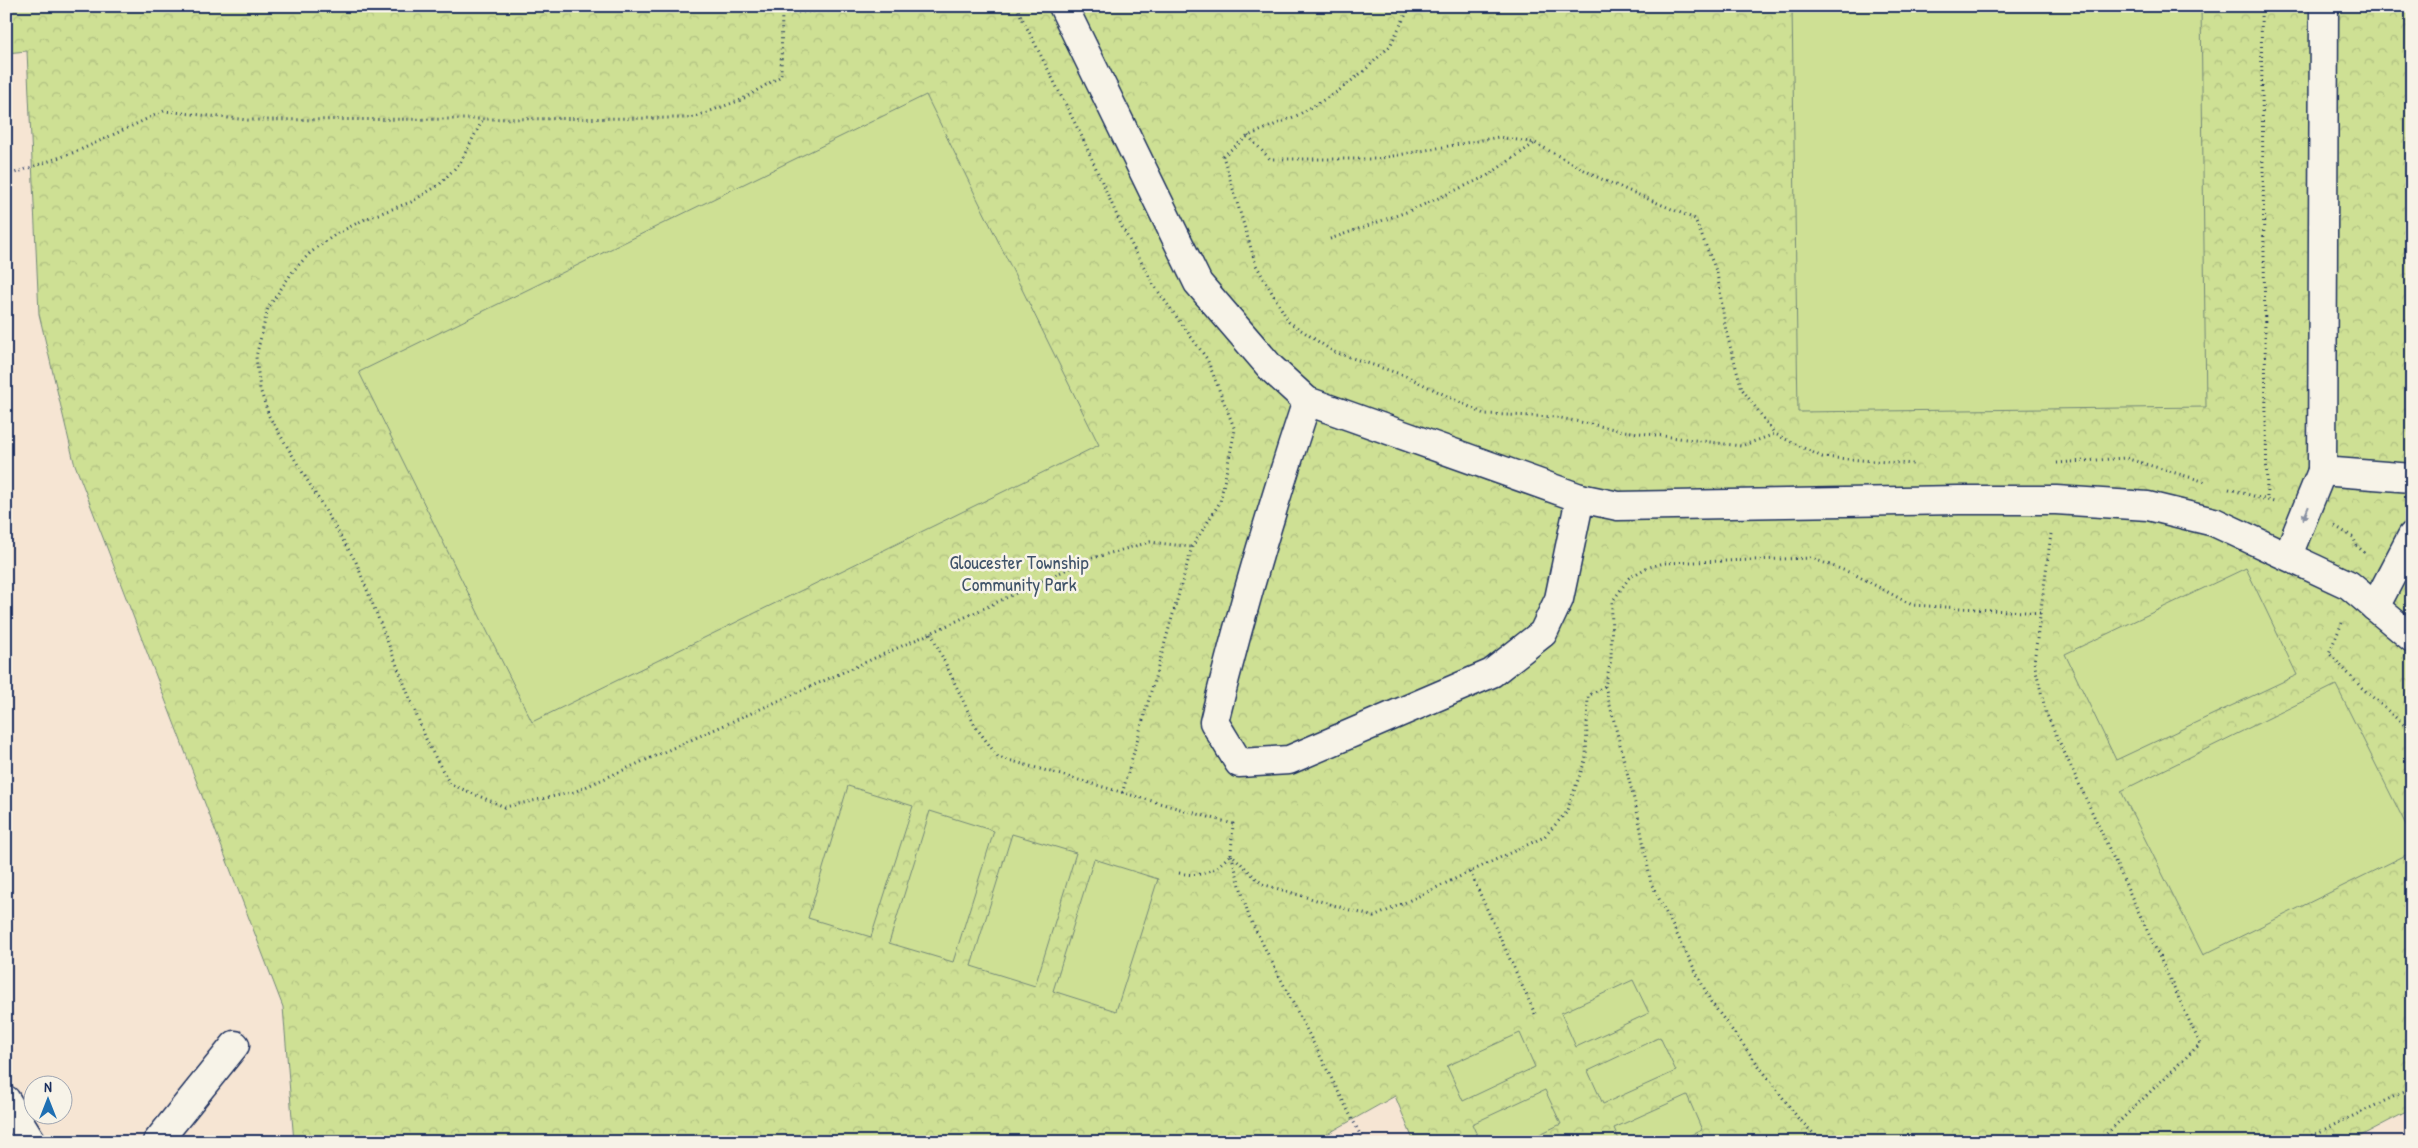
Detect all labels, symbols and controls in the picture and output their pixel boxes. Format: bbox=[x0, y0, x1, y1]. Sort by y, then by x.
one-way arrow bbox=[2301, 506, 2309, 521]
park label: Gloucester Township Community Park bbox=[949, 549, 1089, 597]
north arrow bbox=[22, 1076, 72, 1126]
text: N bbox=[44, 1077, 52, 1096]

